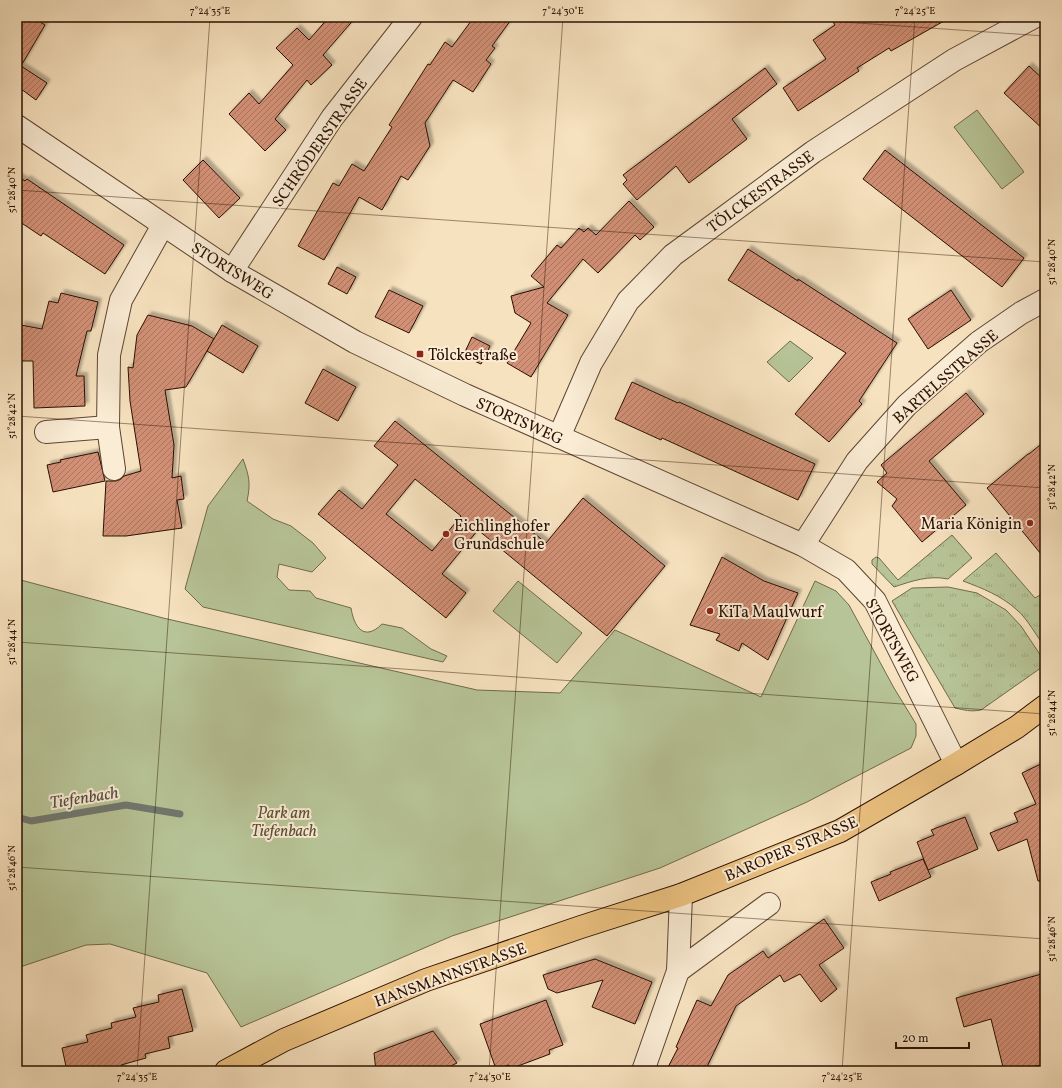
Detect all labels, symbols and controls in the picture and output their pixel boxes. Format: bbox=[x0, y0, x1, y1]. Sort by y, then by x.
text: 7°24'35"E bbox=[190, 4, 230, 18]
text: 7°24'30"E bbox=[542, 4, 584, 18]
text: 7°24'25"E bbox=[895, 4, 935, 18]
street label: SCHRÖDERSTRASSE bbox=[268, 74, 373, 212]
street label: TÖLCKESTRASSE bbox=[703, 146, 819, 239]
text: 51°28'40"N bbox=[5, 166, 19, 213]
street label: STORTSWEG bbox=[186, 238, 277, 306]
text: 51°28'40"N bbox=[1045, 238, 1059, 285]
street label: BARTELSSTRASSE bbox=[889, 325, 1004, 430]
place label: Tölckestraße bbox=[428, 345, 516, 367]
marker: Tölckestraße bbox=[415, 349, 425, 359]
text: 51°28'42"N bbox=[5, 392, 19, 439]
street label: STORTSWEG bbox=[472, 393, 566, 451]
text: 51°28'42"N bbox=[1045, 463, 1059, 510]
place label: Maria Königin bbox=[921, 514, 1022, 536]
place label: Eichlinghofer Grundschule bbox=[454, 516, 550, 556]
marker: Maria Königin bbox=[1025, 518, 1035, 528]
marker: Eichlinghofer Grundschule bbox=[441, 529, 451, 539]
street label: STORTSWEG bbox=[859, 595, 924, 687]
place label: KiTa Maulwurf bbox=[718, 602, 824, 624]
marker: KiTa Maulwurf bbox=[705, 606, 715, 616]
text: 51°28'44"N bbox=[5, 618, 19, 665]
text: 51°28'44"N bbox=[1045, 689, 1059, 736]
water label: Tiefenbach bbox=[48, 782, 120, 815]
park label: Park am Tiefenbach bbox=[251, 803, 317, 843]
street label: BAROPER STRASSE bbox=[722, 812, 862, 888]
text: 51°28'46"N bbox=[5, 845, 19, 891]
text: 51°28'46"N bbox=[1045, 916, 1059, 962]
street label: HANSMANNSTRASSE bbox=[371, 938, 530, 1014]
scale bar bbox=[896, 1024, 969, 1050]
text: 20 m bbox=[902, 1031, 929, 1047]
text: 7°24'35"E bbox=[117, 1070, 157, 1084]
text: 7°24'30"E bbox=[469, 1070, 511, 1084]
text: 7°24'25"E bbox=[822, 1070, 862, 1084]

